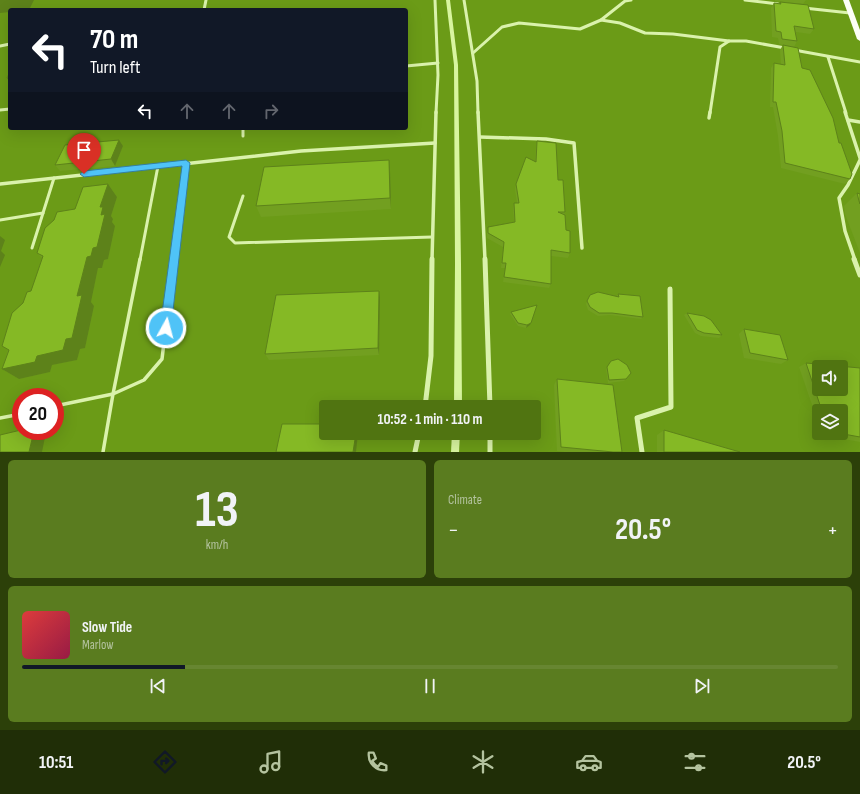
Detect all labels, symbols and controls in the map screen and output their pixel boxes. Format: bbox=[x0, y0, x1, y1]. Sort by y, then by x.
text: 70 m bbox=[90, 23, 138, 56]
icon: left bbox=[24, 24, 76, 76]
text: Turn left bbox=[90, 57, 141, 78]
icon: left bbox=[134, 100, 156, 122]
icon: ahead bbox=[176, 100, 198, 122]
icon: ahead bbox=[218, 100, 240, 122]
icon: right bbox=[260, 100, 282, 122]
pin bbox=[67, 133, 101, 174]
icon: arrive bbox=[73, 139, 95, 161]
position arrow bbox=[145, 307, 187, 349]
map controls bbox=[812, 360, 848, 440]
button: sound bbox=[812, 360, 848, 396]
speed limit sign: 20 bbox=[12, 388, 64, 440]
button: layers bbox=[812, 404, 848, 440]
text: 10:52 · 1 min · 110 m bbox=[378, 410, 482, 429]
text: 13 bbox=[195, 479, 239, 542]
text: Climate bbox=[448, 492, 482, 508]
text: 20.5° bbox=[615, 512, 671, 548]
text: − bbox=[448, 517, 459, 544]
text: + bbox=[827, 517, 838, 544]
text: km/h bbox=[206, 537, 228, 553]
text: Slow Tide bbox=[82, 618, 132, 637]
text: Marlow bbox=[82, 637, 114, 653]
icon: previous bbox=[147, 675, 169, 697]
icon: pause bbox=[419, 675, 441, 697]
icon: next bbox=[691, 675, 713, 697]
icon: directions bbox=[151, 748, 179, 776]
icon: music bbox=[257, 748, 285, 776]
icon: phone bbox=[363, 748, 391, 776]
icon: climate bbox=[469, 748, 497, 776]
icon: car bbox=[575, 748, 603, 776]
icon: filters bbox=[681, 748, 709, 776]
text: 10:51 bbox=[39, 752, 73, 773]
text: 20.5° bbox=[787, 752, 821, 773]

